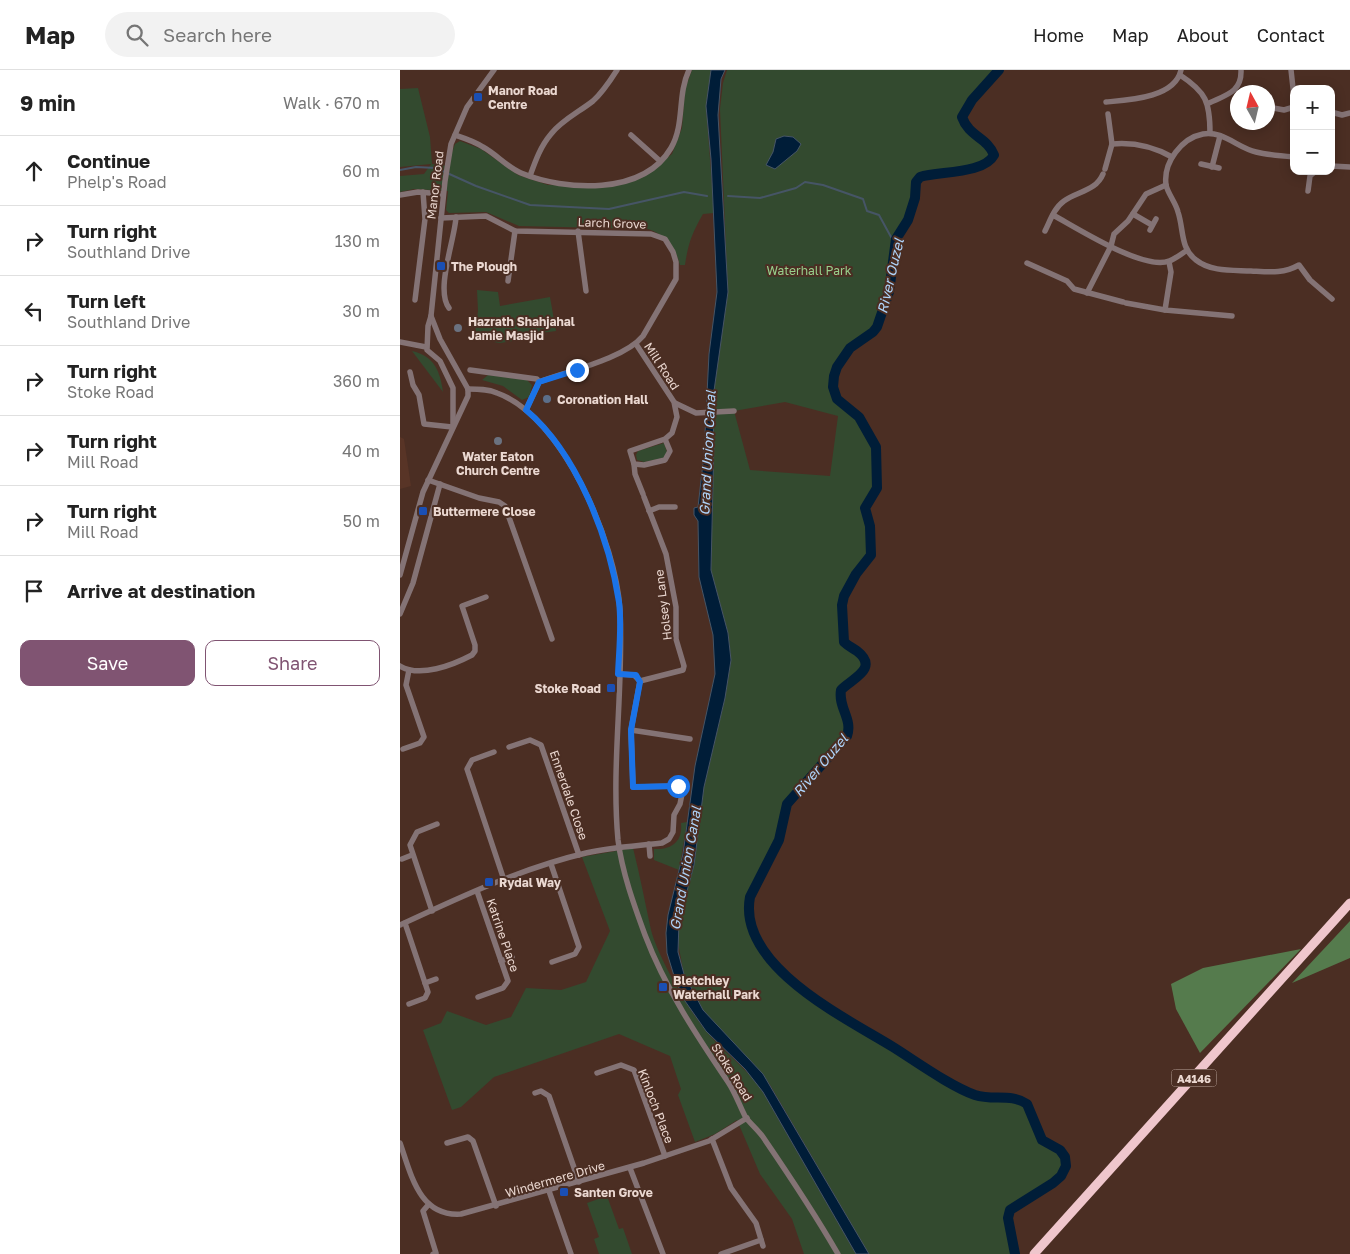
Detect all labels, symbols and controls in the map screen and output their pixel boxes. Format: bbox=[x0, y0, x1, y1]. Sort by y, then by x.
search box bbox=[105, 12, 455, 57]
text: Map bbox=[25, 20, 75, 49]
icon: search bbox=[123, 21, 151, 49]
text: Search here bbox=[163, 23, 272, 46]
text: Home bbox=[1033, 24, 1084, 46]
text: Map bbox=[1112, 24, 1149, 46]
text: About bbox=[1177, 24, 1229, 46]
text: Contact bbox=[1257, 24, 1325, 46]
place label: Manor Road Centre bbox=[488, 83, 557, 112]
north arrow bbox=[1230, 85, 1275, 130]
map controls bbox=[1290, 85, 1335, 175]
button: + bbox=[1290, 85, 1335, 130]
text: 9 min bbox=[20, 90, 75, 116]
marker: Manor Road Centre bbox=[472, 91, 484, 103]
text: Walk · 670 m bbox=[283, 93, 380, 113]
button: − bbox=[1290, 130, 1335, 175]
text: Continue bbox=[67, 149, 150, 172]
street label: Manor Road bbox=[423, 150, 447, 220]
icon: ahead bbox=[20, 157, 48, 185]
text: 60 m bbox=[342, 161, 380, 181]
text: Phelp's Road bbox=[67, 172, 167, 192]
street label: Larch Grove bbox=[577, 214, 647, 232]
text: Turn right bbox=[67, 219, 157, 242]
icon: right bbox=[20, 227, 48, 255]
text: 130 m bbox=[335, 231, 380, 251]
water label: River Ouzel bbox=[873, 236, 907, 315]
text: Southland Drive bbox=[67, 242, 190, 262]
place label: The Plough bbox=[451, 259, 517, 274]
marker: The Plough bbox=[435, 260, 447, 272]
park label: Waterhall Park bbox=[767, 263, 852, 278]
text: Turn left bbox=[67, 289, 146, 312]
icon: left bbox=[20, 297, 48, 325]
text: 30 m bbox=[343, 301, 380, 321]
text: Southland Drive bbox=[67, 312, 190, 332]
place label: Hazrath Shahjahal Jamie Masjid bbox=[468, 314, 575, 343]
marker: Hazrath Shahjahal Jamie Masjid bbox=[452, 322, 464, 334]
street label: Mill Road bbox=[641, 339, 683, 393]
text: Turn right bbox=[67, 359, 157, 382]
route end bbox=[566, 359, 589, 382]
icon: right bbox=[20, 367, 48, 395]
text: 360 m bbox=[333, 371, 380, 391]
text: Stoke Road bbox=[67, 382, 154, 402]
water label: Grand Union Canal bbox=[695, 389, 719, 516]
place label: Coronation Hall bbox=[557, 392, 648, 407]
marker: Coronation Hall bbox=[541, 393, 553, 405]
text: Turn right bbox=[67, 429, 157, 452]
marker: Water Eaton Church Centre bbox=[492, 435, 504, 447]
icon: right bbox=[20, 437, 48, 465]
text: 40 m bbox=[342, 441, 380, 461]
place label: Water Eaton Church Centre bbox=[456, 449, 540, 478]
text: Mill Road bbox=[67, 452, 139, 472]
text: Turn right bbox=[67, 499, 157, 522]
place label: Buttermere Close bbox=[433, 504, 536, 519]
marker: Buttermere Close bbox=[417, 505, 429, 517]
icon: right bbox=[20, 507, 48, 535]
text: 50 m bbox=[343, 511, 380, 531]
text: Mill Road bbox=[67, 522, 139, 542]
street label: Holsey Lane bbox=[651, 569, 675, 641]
icon: arrive bbox=[20, 577, 48, 605]
text: Arrive at destination bbox=[67, 579, 255, 602]
button: Save bbox=[20, 640, 195, 686]
button: Share bbox=[205, 640, 380, 686]
place label: Stoke Road bbox=[535, 681, 601, 696]
marker: Stoke Road bbox=[605, 682, 617, 694]
water label: River Ouzel bbox=[789, 730, 851, 800]
street label: Ennerdale Close bbox=[547, 748, 591, 842]
route start bbox=[667, 775, 690, 798]
water label: Grand Union Canal bbox=[666, 804, 704, 931]
place label: Rydal Way bbox=[499, 875, 562, 890]
marker: Rydal Way bbox=[483, 876, 495, 888]
street label: Katrine Place bbox=[483, 896, 523, 974]
place label: Bletchley Waterhall Park bbox=[673, 973, 760, 1002]
marker: Bletchley Waterhall Park bbox=[657, 981, 669, 993]
street label: Stoke Road bbox=[708, 1040, 756, 1104]
street label: Kinloch Place bbox=[635, 1067, 677, 1145]
road number: A4146 bbox=[1172, 1070, 1216, 1086]
street label: Windermere Drive bbox=[503, 1158, 607, 1200]
place label: Santen Grove bbox=[574, 1185, 653, 1200]
marker: Santen Grove bbox=[558, 1186, 570, 1198]

